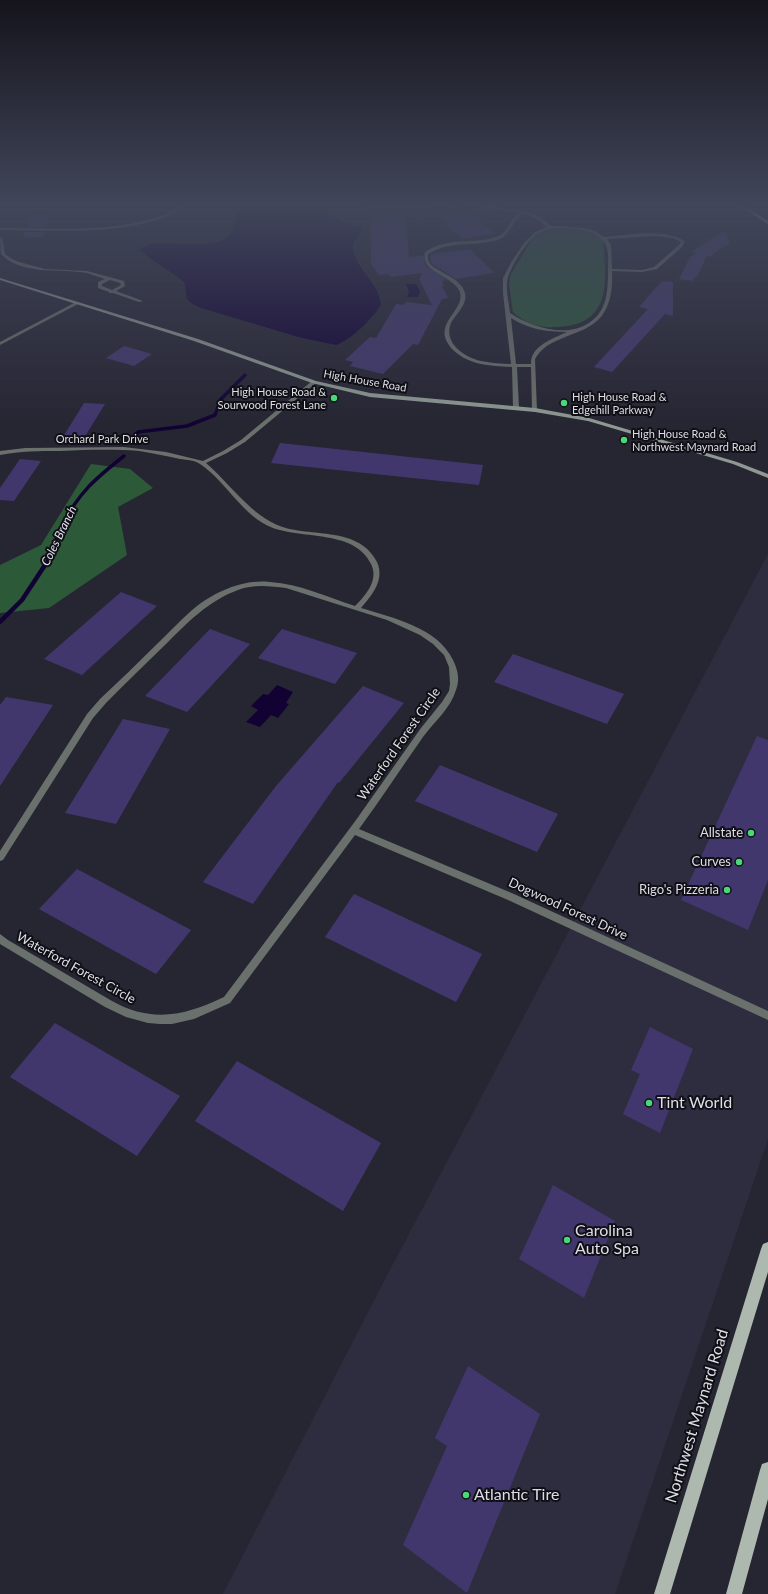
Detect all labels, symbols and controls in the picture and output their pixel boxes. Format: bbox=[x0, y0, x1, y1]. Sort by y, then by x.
street label: High House Road bbox=[322, 367, 408, 395]
place label: High House Road & Sourwood Forest Lane bbox=[218, 385, 326, 411]
place label: High House Road & Edgehill Parkway bbox=[572, 390, 667, 416]
marker: High House Road & Sourwood Forest Lane bbox=[329, 393, 339, 403]
marker: High House Road & Edgehill Parkway bbox=[559, 398, 569, 408]
place label: High House Road & Northwest Maynard Road bbox=[632, 427, 756, 453]
street label: Orchard Park Drive bbox=[56, 432, 148, 446]
marker: High House Road & Northwest Maynard Road bbox=[619, 435, 629, 445]
water label: Coles Branch bbox=[38, 504, 80, 568]
street label: Waterford Forest Circle bbox=[354, 685, 444, 803]
place label: Allstate bbox=[700, 825, 743, 841]
marker: Allstate bbox=[746, 828, 756, 838]
place label: Curves bbox=[691, 854, 731, 870]
marker: Curves bbox=[734, 857, 744, 867]
street label: Dogwood Forest Drive bbox=[506, 875, 630, 943]
place label: Rigo's Pizzeria bbox=[639, 882, 719, 898]
marker: Rigo's Pizzeria bbox=[722, 885, 732, 895]
street label: Waterford Forest Circle bbox=[14, 929, 138, 1007]
place label: Tint World bbox=[657, 1093, 732, 1113]
marker: Tint World bbox=[644, 1098, 654, 1108]
place label: Carolina Auto Spa bbox=[575, 1221, 639, 1259]
marker: Carolina Auto Spa bbox=[562, 1235, 572, 1245]
street label: Northwest Maynard Road bbox=[661, 1327, 733, 1505]
place label: Atlantic Tire bbox=[474, 1485, 559, 1505]
marker: Atlantic Tire bbox=[461, 1490, 471, 1500]

